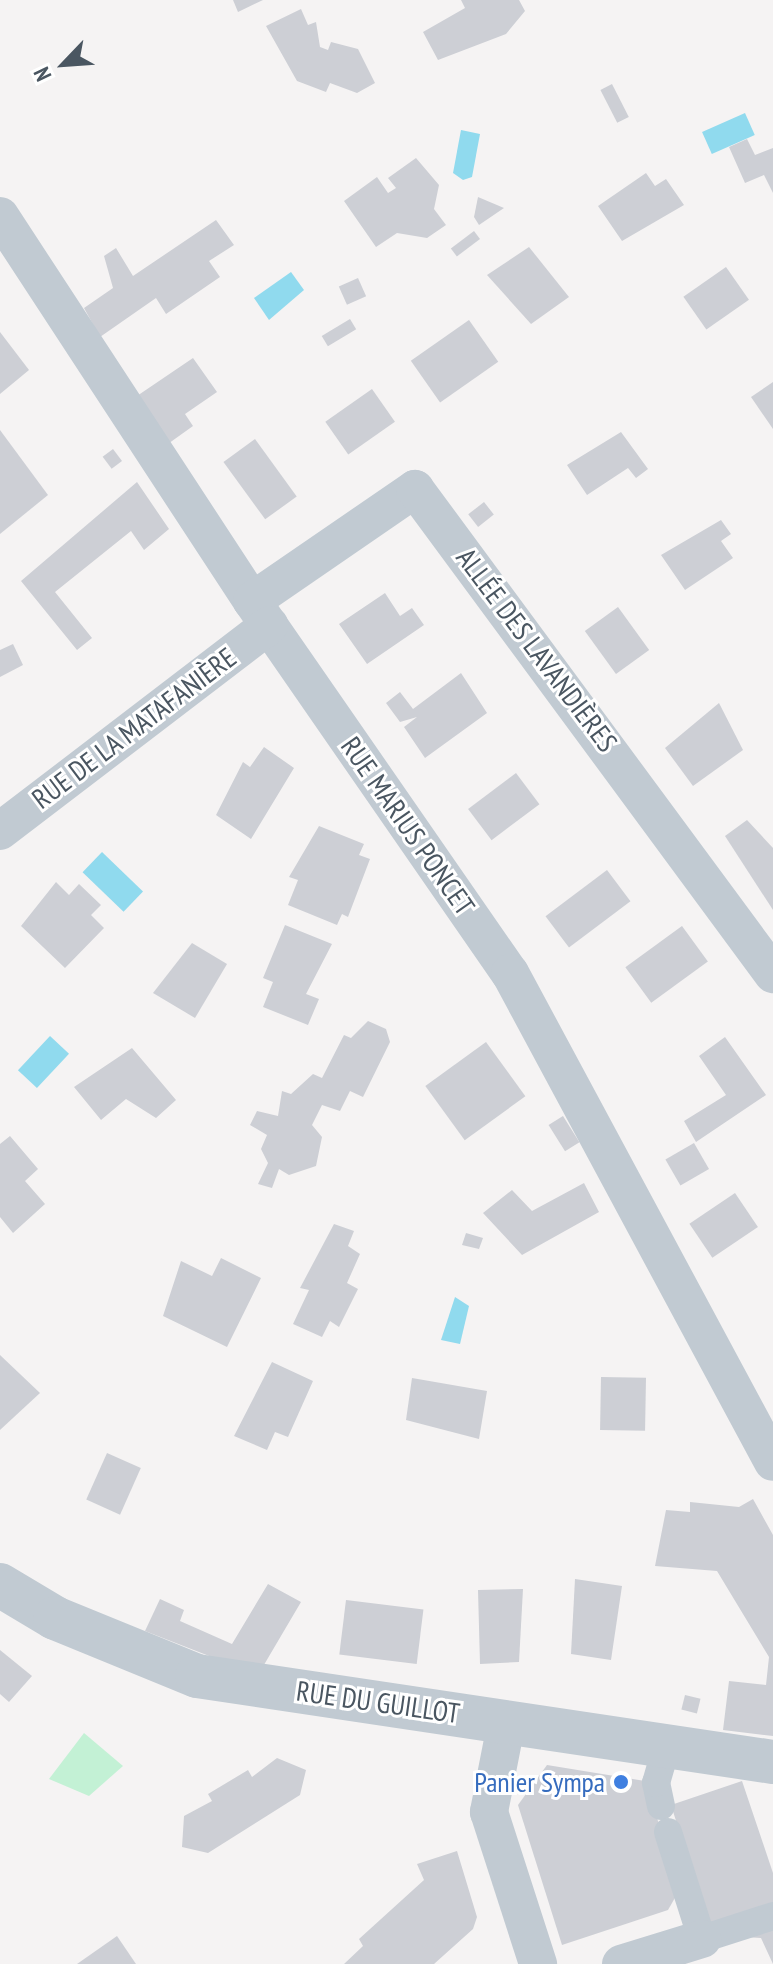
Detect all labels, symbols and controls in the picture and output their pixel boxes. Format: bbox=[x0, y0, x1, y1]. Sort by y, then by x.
north arrow bbox=[24, 24, 104, 104]
text: N bbox=[27, 63, 57, 85]
street label: ALLÉE DES LAVANDIÈRES bbox=[450, 542, 624, 758]
street label: RUE DE LA MATAFANIÈRE bbox=[25, 640, 243, 816]
street label: RUE MARIUS PONCET bbox=[334, 731, 482, 921]
street label: RUE DU GUILLOT bbox=[294, 1674, 462, 1730]
place label: Panier Sympa bbox=[474, 1765, 605, 1799]
marker: Panier Sympa bbox=[612, 1773, 630, 1791]

